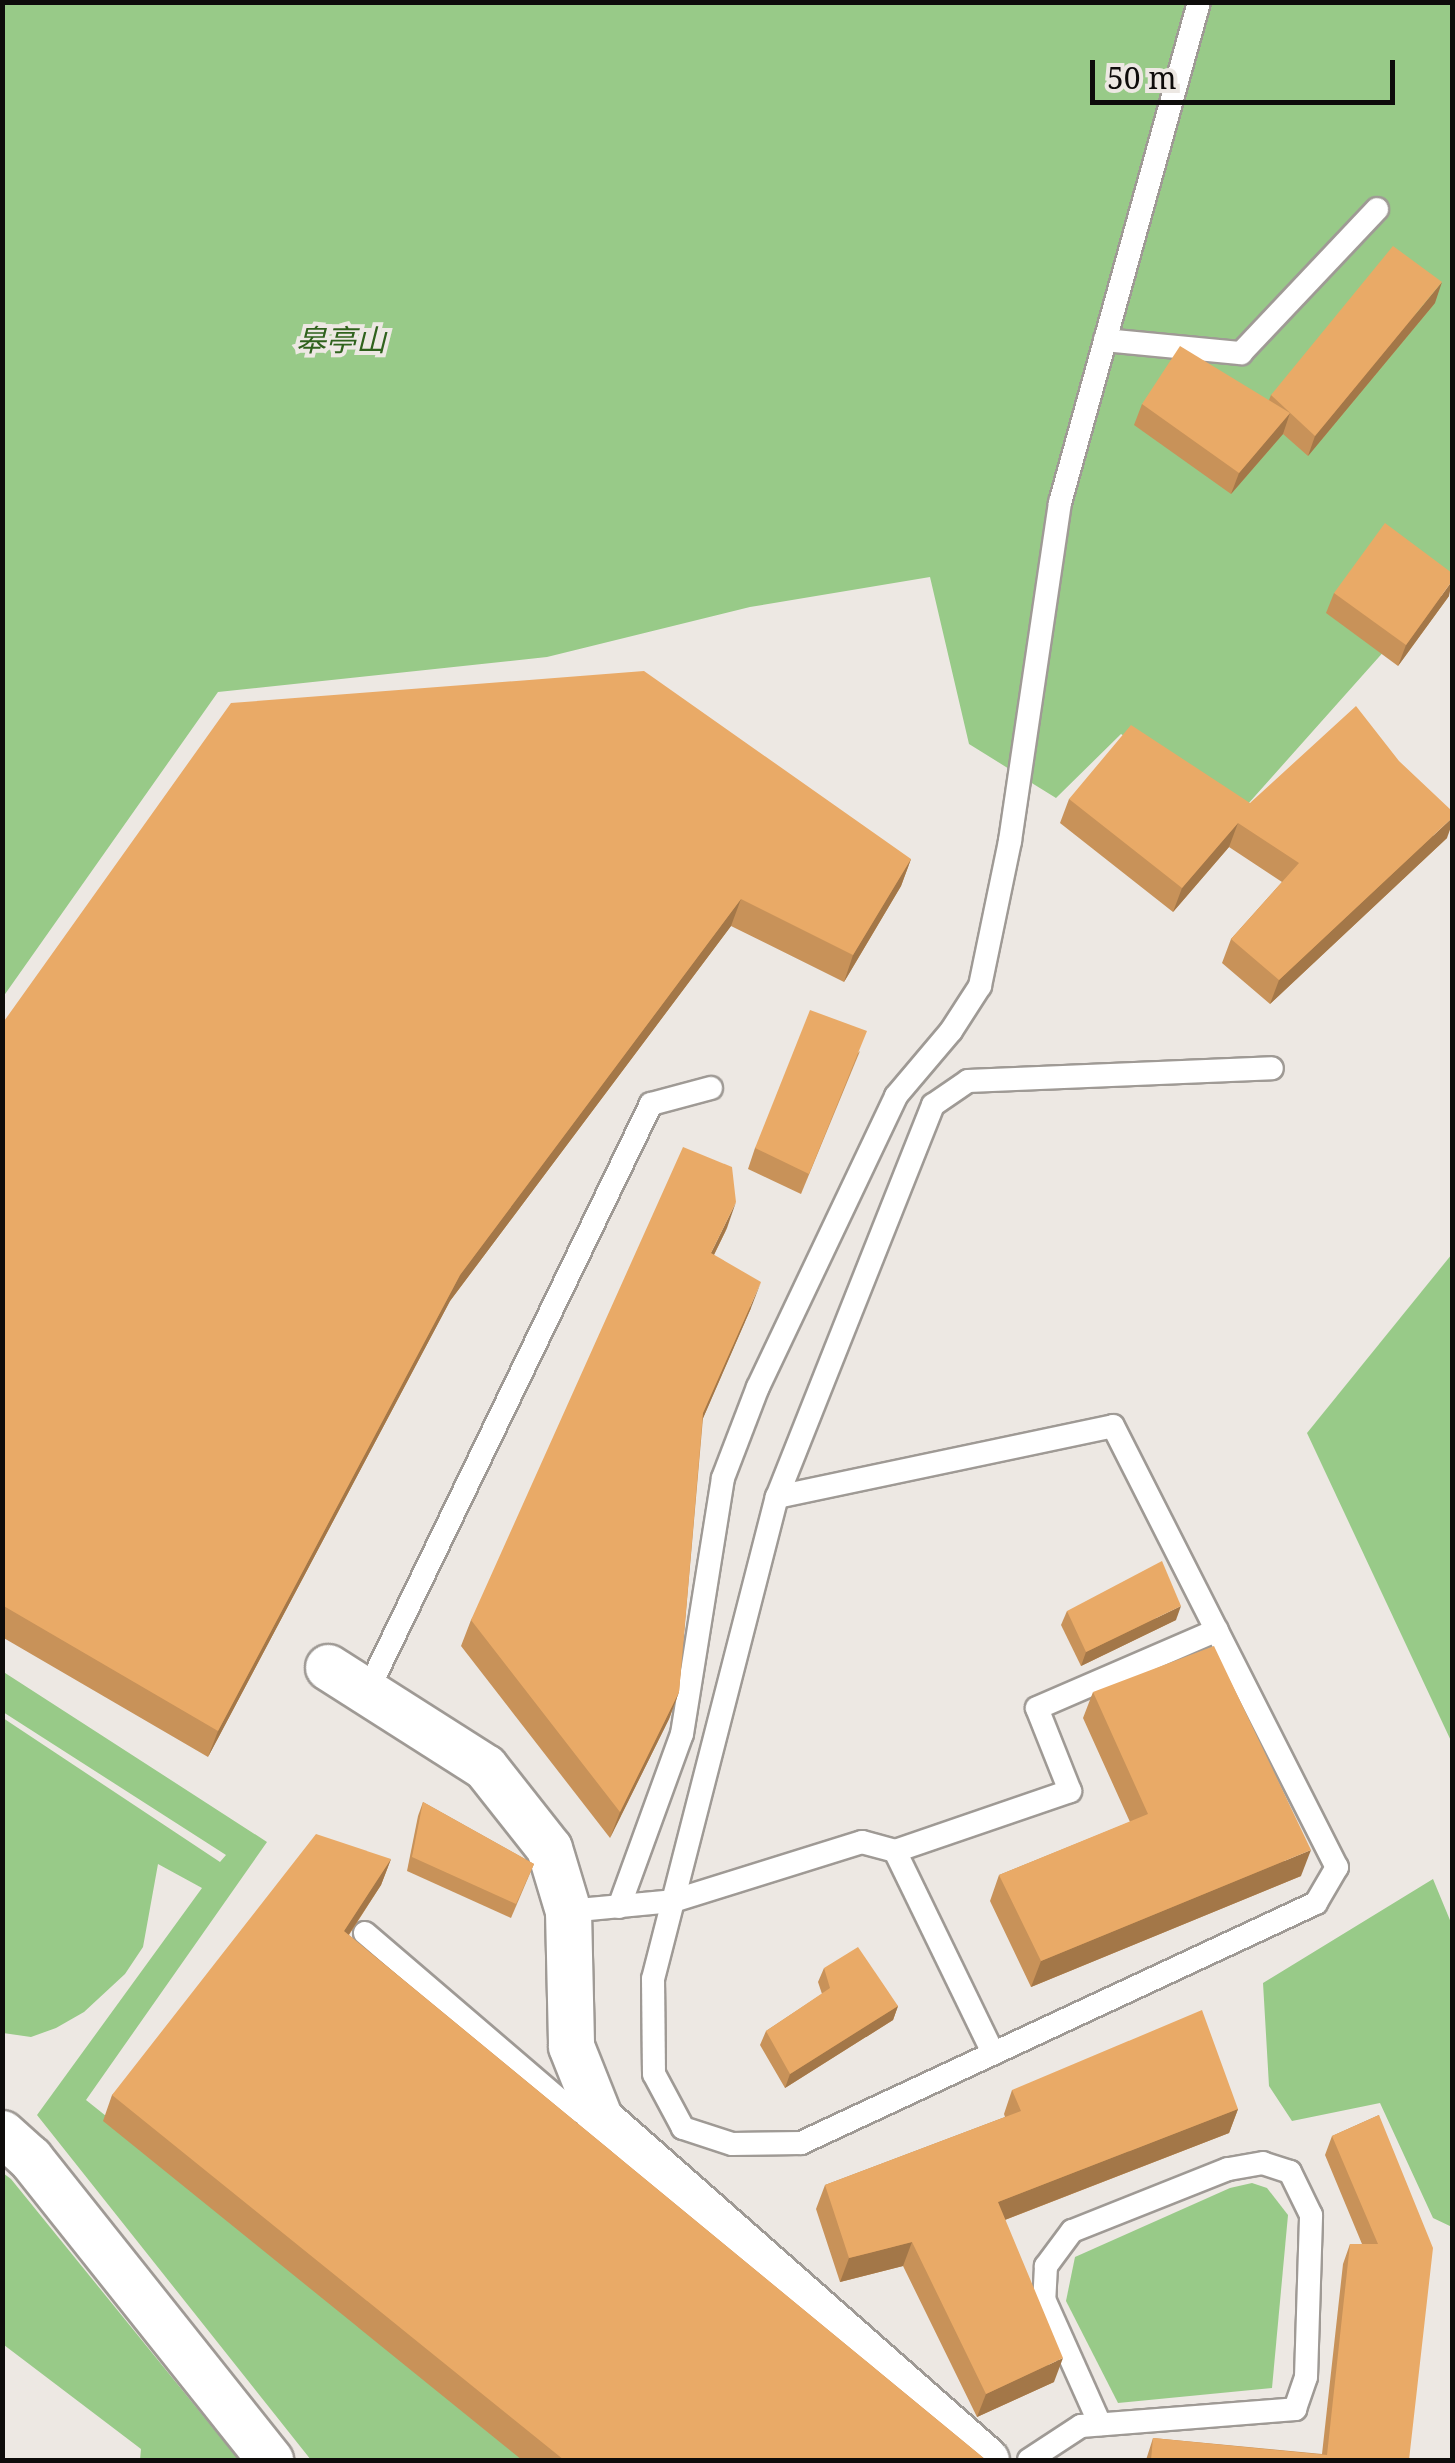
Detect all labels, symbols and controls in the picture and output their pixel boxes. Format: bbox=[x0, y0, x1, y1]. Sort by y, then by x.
scale bar bbox=[1095, 40, 1400, 102]
text: 50 m bbox=[1107, 57, 1177, 98]
park label: 皋亭山 bbox=[296, 322, 386, 358]

